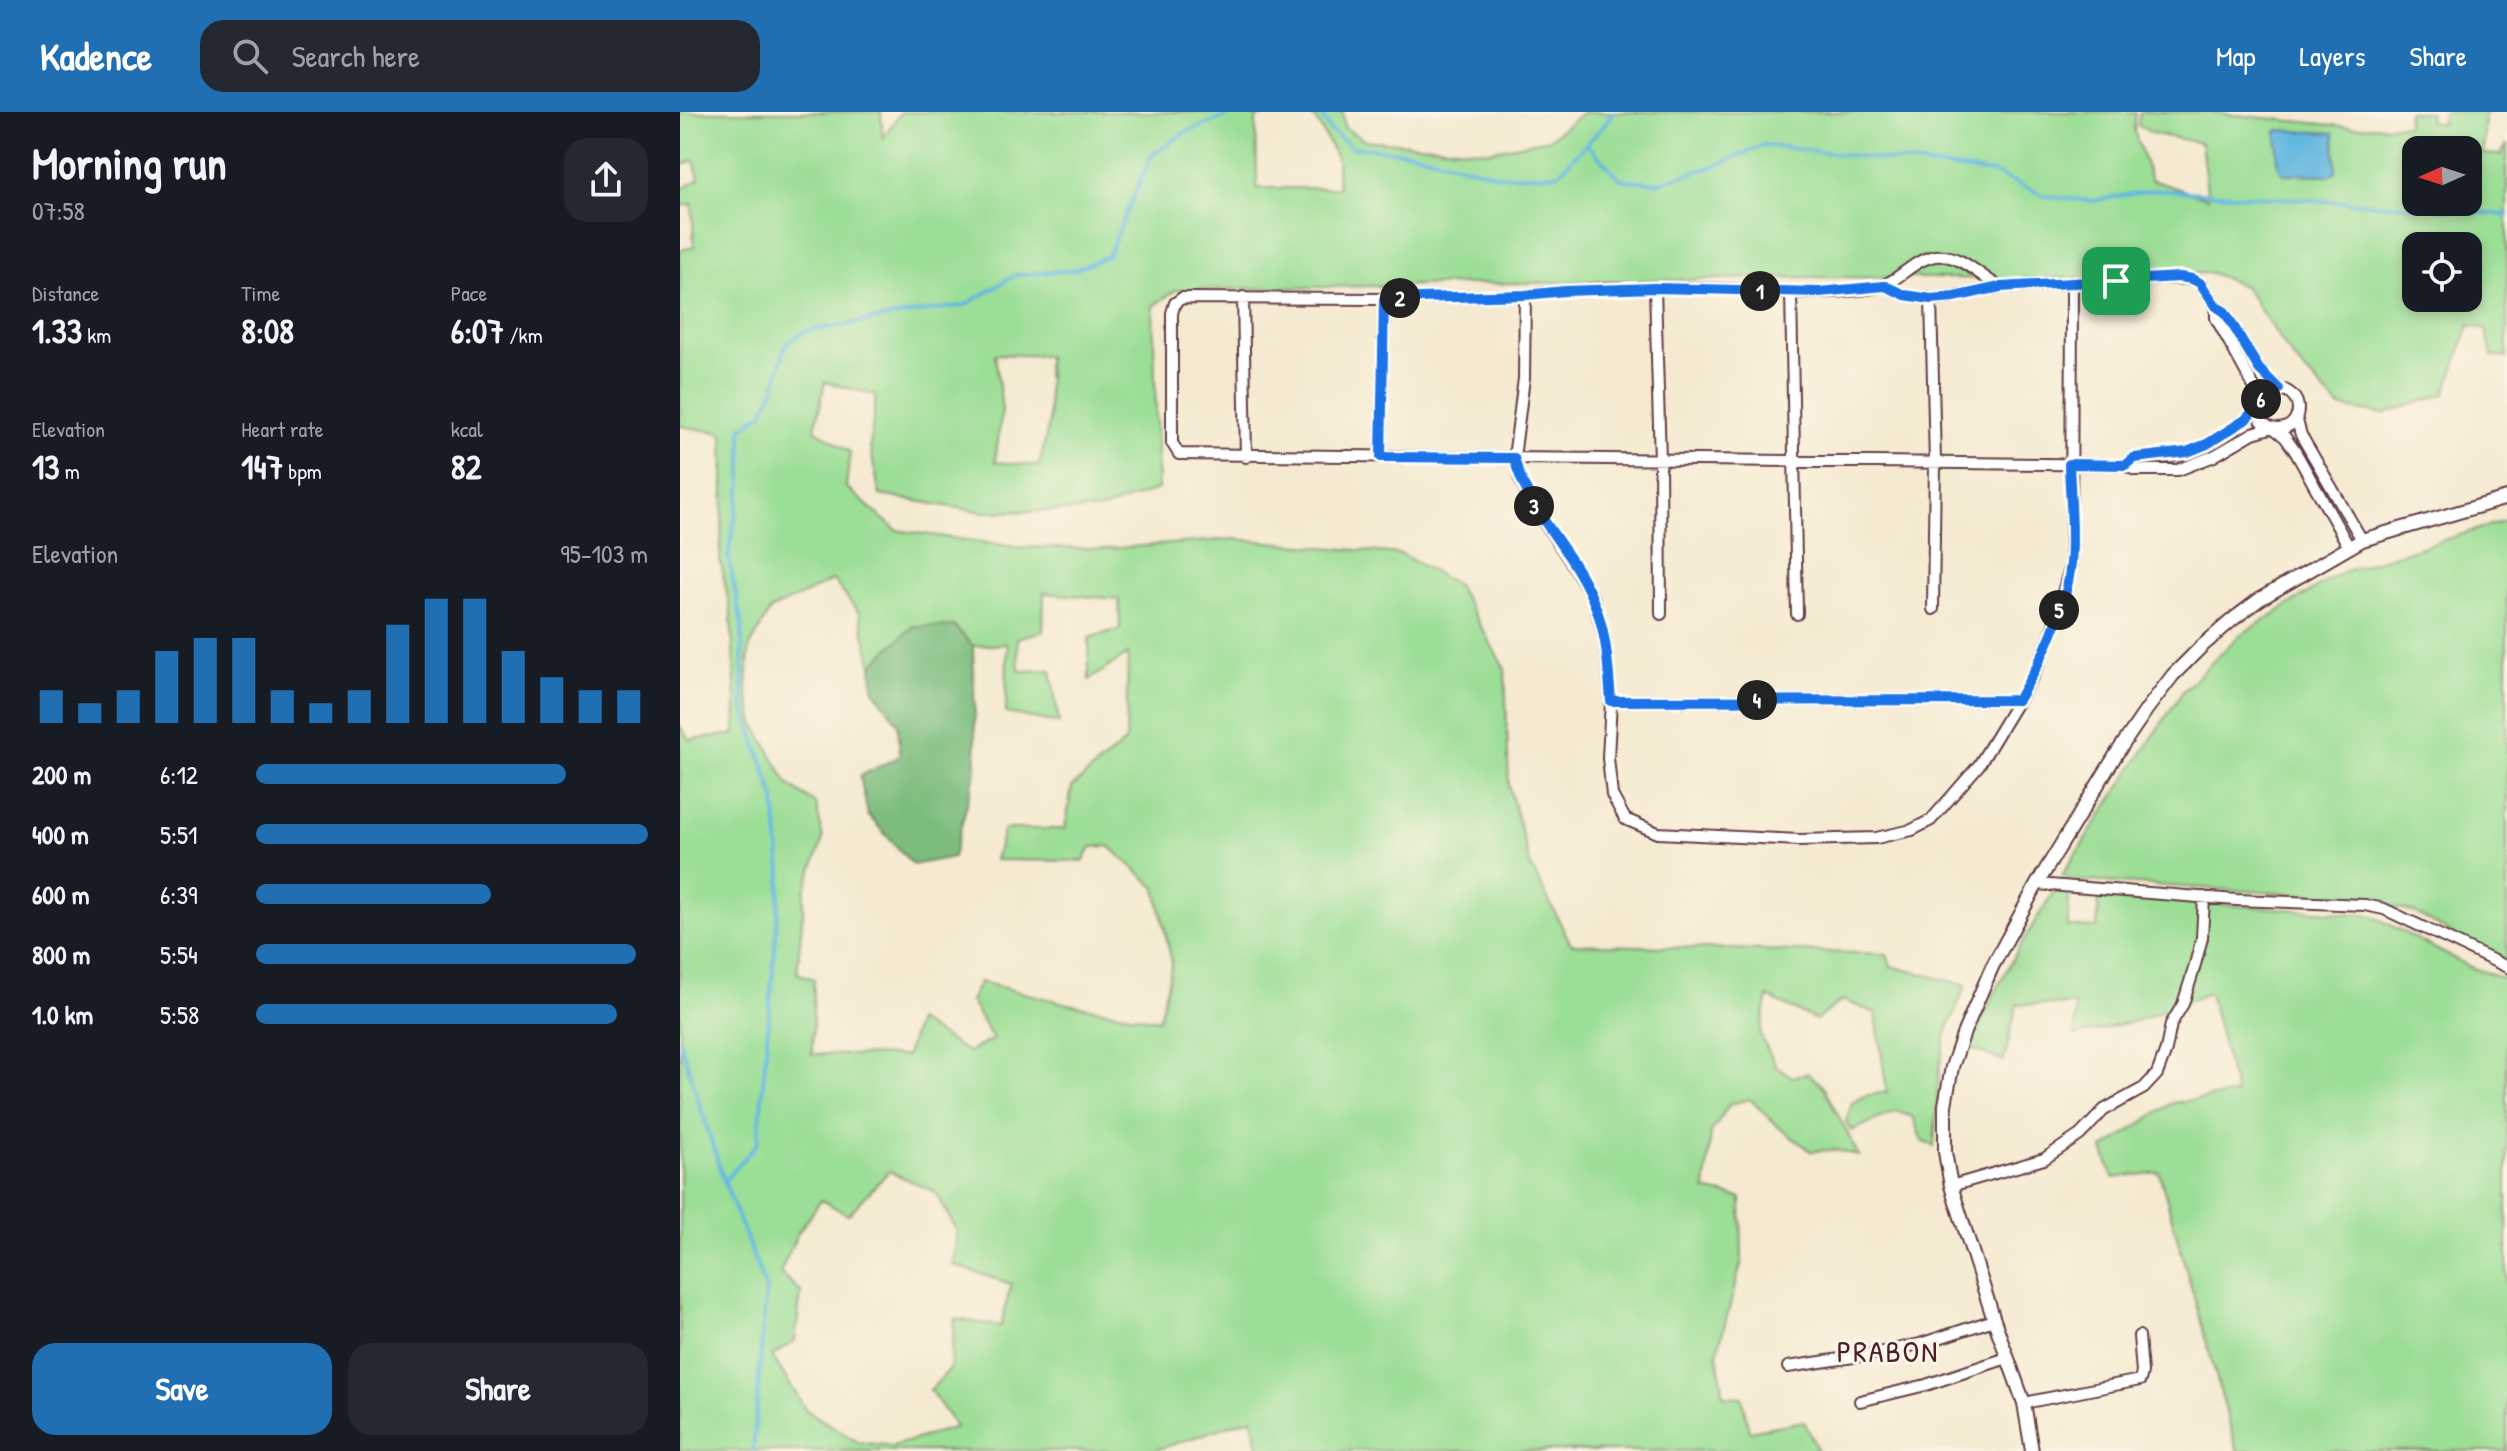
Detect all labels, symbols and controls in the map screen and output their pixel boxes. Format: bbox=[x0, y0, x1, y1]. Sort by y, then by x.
search box bbox=[200, 20, 760, 92]
text: Kadence bbox=[40, 30, 152, 82]
icon: search bbox=[228, 34, 272, 78]
text: Search here bbox=[292, 36, 420, 76]
text: Map bbox=[2216, 37, 2256, 75]
text: Layers bbox=[2300, 37, 2365, 75]
text: Share bbox=[2409, 37, 2467, 75]
text: Morning run bbox=[32, 133, 227, 193]
north arrow bbox=[2402, 136, 2482, 216]
map controls bbox=[2402, 136, 2482, 312]
button: share bbox=[564, 138, 648, 222]
text: 07:58 bbox=[32, 193, 85, 228]
button: locate bbox=[2402, 232, 2482, 312]
pin bbox=[2082, 247, 2150, 315]
icon: arrive bbox=[2094, 259, 2138, 303]
pin: 1 bbox=[1740, 271, 1780, 311]
text: 1 bbox=[1756, 276, 1764, 306]
text: Distance bbox=[32, 278, 99, 308]
text: Time bbox=[241, 278, 280, 308]
text: Pace bbox=[451, 278, 487, 308]
pin: 2 bbox=[1380, 278, 1420, 318]
text: 2 bbox=[1395, 283, 1405, 313]
text: 1.33 bbox=[32, 308, 82, 354]
text: 8:08 bbox=[241, 308, 294, 354]
text: 6:07 bbox=[451, 308, 504, 354]
text: km bbox=[82, 320, 111, 350]
text: /km bbox=[504, 320, 543, 350]
pin: 6 bbox=[2241, 379, 2281, 419]
text: 6 bbox=[2257, 384, 2265, 414]
text: Elevation bbox=[32, 414, 105, 444]
text: Heart rate bbox=[241, 414, 324, 444]
text: kcal bbox=[451, 414, 483, 444]
text: 13 bbox=[32, 444, 60, 490]
text: 147 bbox=[241, 444, 283, 490]
text: 82 bbox=[451, 444, 481, 490]
text: m bbox=[60, 456, 80, 486]
text: bpm bbox=[283, 456, 322, 486]
pin: 3 bbox=[1514, 486, 1554, 526]
text: 3 bbox=[1529, 491, 1539, 521]
text: Elevation bbox=[32, 536, 118, 571]
text: 95–103 m bbox=[560, 536, 648, 571]
pin: 5 bbox=[2039, 590, 2079, 630]
text: 5 bbox=[2054, 595, 2064, 625]
pin: 4 bbox=[1737, 680, 1777, 720]
text: 4 bbox=[1753, 685, 1761, 715]
text: 200 m bbox=[32, 757, 91, 792]
text: 6:12 bbox=[160, 757, 198, 792]
text: 400 m bbox=[32, 817, 89, 852]
text: 5:51 bbox=[160, 817, 197, 852]
text: 600 m bbox=[32, 877, 89, 912]
text: 6:39 bbox=[160, 877, 198, 912]
text: 800 m bbox=[32, 937, 90, 972]
text: 5:54 bbox=[160, 937, 198, 972]
text: 1.0 km bbox=[32, 997, 93, 1032]
text: 5:58 bbox=[160, 997, 199, 1032]
district label: PRABON bbox=[1837, 1331, 1939, 1371]
button: Save bbox=[32, 1343, 332, 1435]
button: Share bbox=[348, 1343, 648, 1435]

